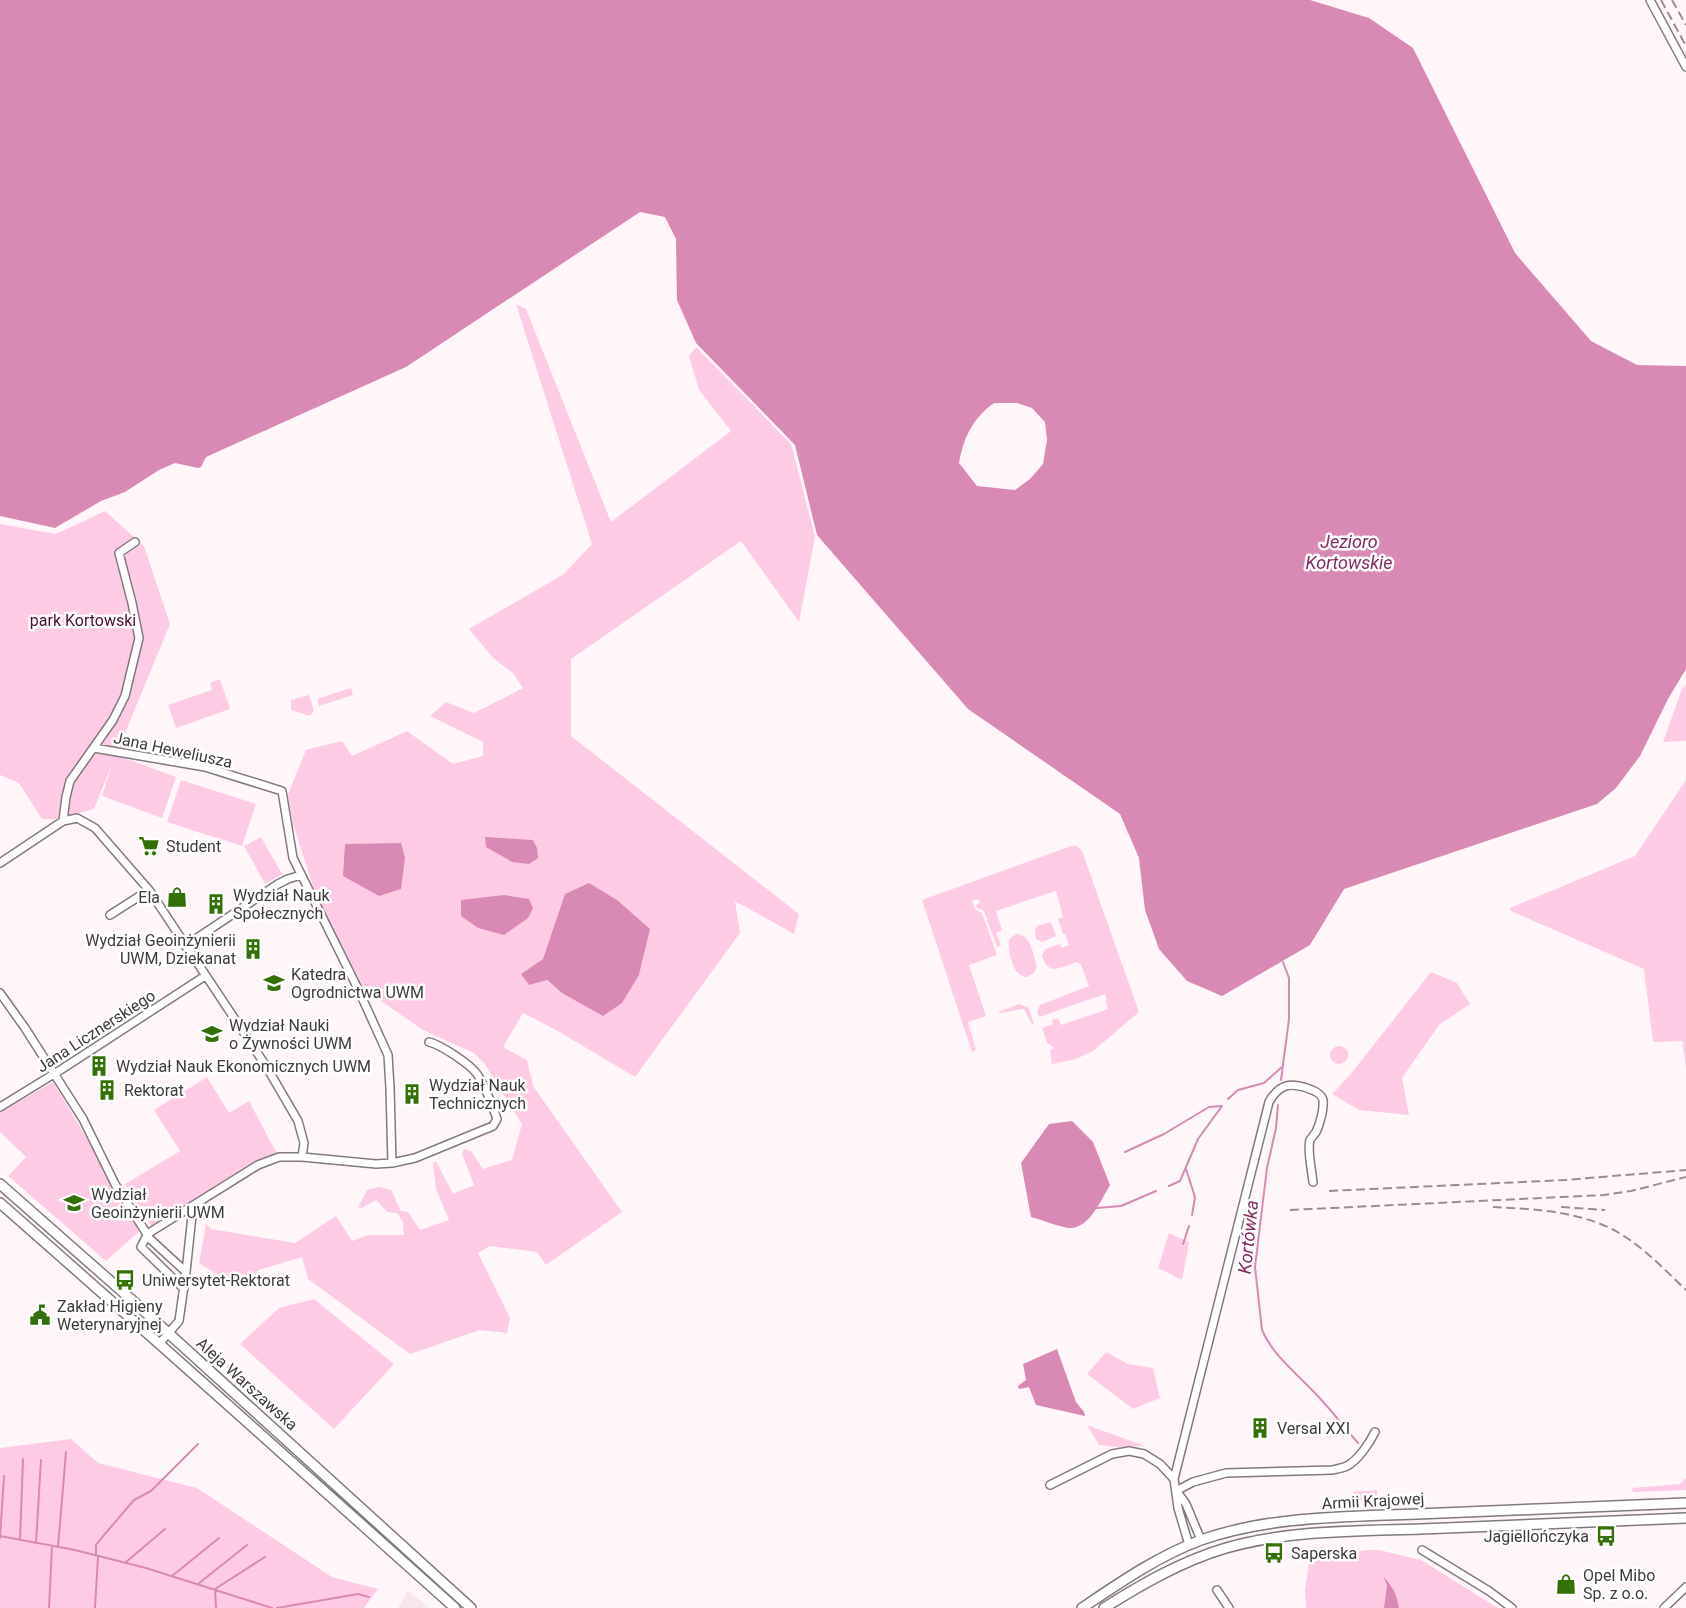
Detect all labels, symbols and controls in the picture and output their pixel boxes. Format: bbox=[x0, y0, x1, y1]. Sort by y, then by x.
water label: Jezioro Kortowskie bbox=[1305, 531, 1393, 573]
park label: park Kortowski bbox=[30, 611, 136, 630]
street label: Jana Heweliusza bbox=[112, 728, 234, 772]
supermarket icon: Student bbox=[137, 834, 161, 858]
place label: Student bbox=[166, 837, 221, 856]
shop icon: Ela bbox=[165, 885, 189, 909]
place label: Wydział Nauk Społecznych bbox=[233, 886, 330, 923]
place label: Ela bbox=[138, 888, 160, 907]
building icon: Wydział Nauk Społecznych bbox=[204, 892, 228, 916]
place label: Wydział Geoinżynierii UWM, Dziekanat bbox=[85, 931, 236, 968]
building icon: Wydział Geoinżynierii UWM, Dziekanat bbox=[241, 937, 265, 961]
place label: Katedra Ogrodnictwa UWM bbox=[291, 965, 424, 1002]
school or university icon: Katedra Ogrodnictwa UWM bbox=[262, 971, 286, 995]
street label: Jana Licznerskiego bbox=[33, 986, 159, 1076]
place label: Wydział Nauki o Żywności UWM bbox=[229, 1016, 352, 1053]
school or university icon: Wydział Nauki o Żywności UWM bbox=[200, 1022, 224, 1046]
building icon: Wydział Nauk Ekonomicznych UWM bbox=[87, 1054, 111, 1078]
place label: Wydział Nauk Ekonomicznych UWM bbox=[116, 1057, 371, 1076]
place label: Wydział Nauk Technicznych bbox=[429, 1076, 526, 1113]
building icon: Rektorat bbox=[95, 1078, 119, 1102]
place label: Rektorat bbox=[124, 1081, 184, 1100]
building icon: Wydział Nauk Technicznych bbox=[400, 1082, 424, 1106]
place label: Wydział Geoinżynierii UWM bbox=[91, 1185, 225, 1222]
school or university icon: Wydział Geoinżynierii UWM bbox=[62, 1191, 86, 1215]
water label: Kortówka bbox=[1234, 1199, 1262, 1275]
bus stop icon: Uniwersytet-Rektorat bbox=[113, 1268, 137, 1292]
place label: Uniwersytet-Rektorat bbox=[142, 1271, 290, 1290]
place label: Zakład Higieny Weterynaryjnej bbox=[57, 1297, 163, 1334]
public building icon: Zakład Higieny Weterynaryjnej bbox=[28, 1303, 52, 1327]
street label: Aleja Warszawska bbox=[193, 1334, 301, 1434]
building icon: Versal XXI bbox=[1248, 1416, 1272, 1440]
place label: Versal XXI bbox=[1277, 1419, 1350, 1438]
street label: Armii Krajowej bbox=[1321, 1489, 1425, 1513]
bus stop icon: Jagiellończyka bbox=[1594, 1524, 1618, 1548]
place label: Jagiellończyka bbox=[1484, 1527, 1589, 1546]
bus stop icon: Saperska bbox=[1262, 1541, 1286, 1565]
place label: Saperska bbox=[1291, 1544, 1357, 1563]
place label: Opel Mibo Sp. z o.o. bbox=[1583, 1566, 1655, 1603]
shop icon: Opel Mibo Sp. z o.o. bbox=[1554, 1572, 1578, 1596]

